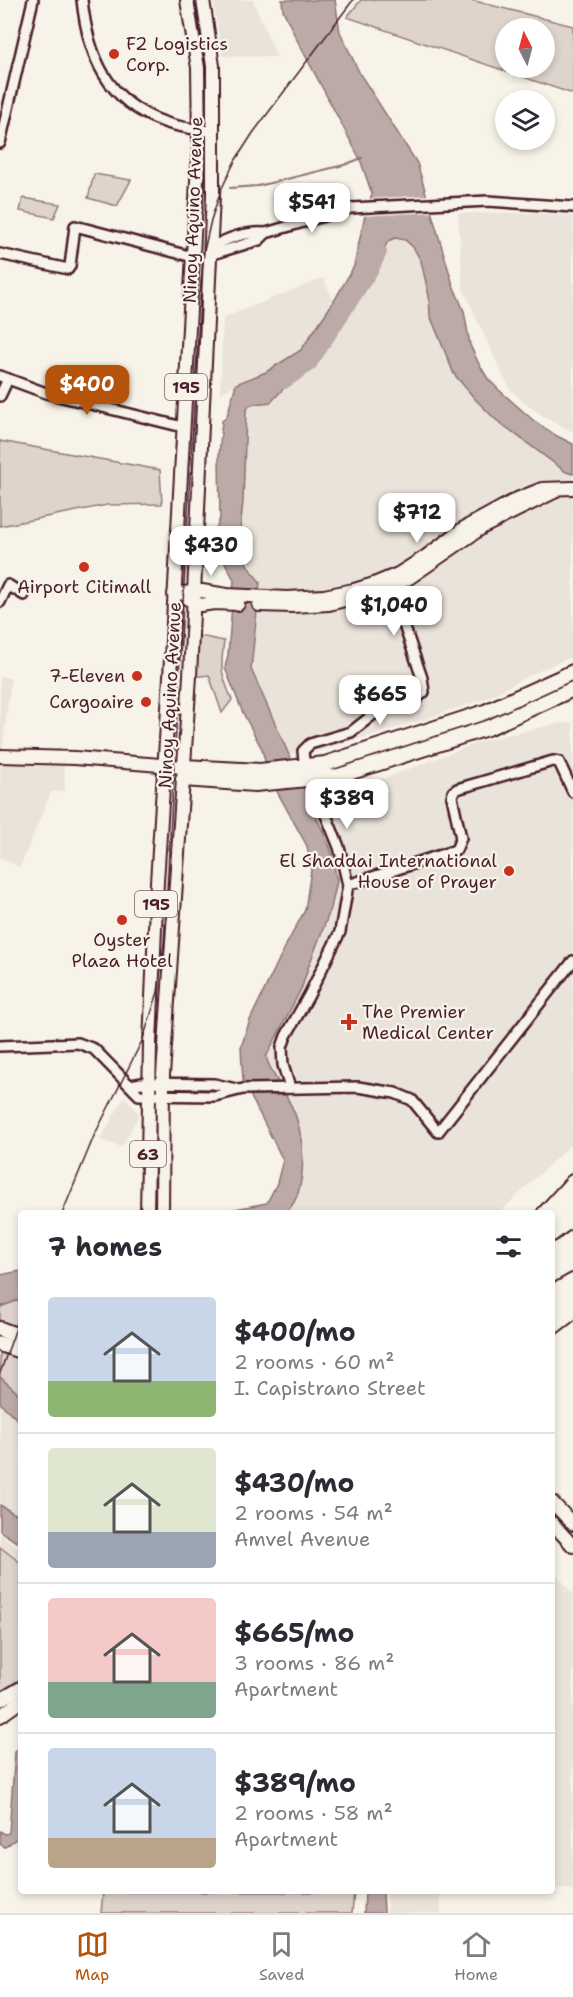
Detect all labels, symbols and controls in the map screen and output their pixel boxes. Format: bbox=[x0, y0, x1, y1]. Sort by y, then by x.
north arrow bbox=[495, 18, 555, 78]
map controls bbox=[495, 18, 555, 150]
place label: F2 Logistics Corp. bbox=[126, 32, 228, 77]
marker: F2 Logistics Corp. bbox=[107, 47, 121, 61]
button: layers bbox=[495, 90, 555, 150]
street label: Ninoy Aquino Avenue bbox=[178, 116, 208, 304]
pin: $541 bbox=[276, 183, 348, 234]
text: $541 bbox=[288, 189, 336, 215]
pin: $400 bbox=[51, 365, 123, 416]
text: $400 bbox=[59, 371, 115, 397]
road number: 195 bbox=[165, 374, 207, 400]
pin: $712 bbox=[381, 493, 453, 544]
text: $712 bbox=[392, 499, 442, 525]
pin: $430 bbox=[175, 526, 247, 577]
text: $430 bbox=[184, 532, 238, 558]
marker: Airport Citimall bbox=[77, 560, 91, 574]
place label: Airport Citimall bbox=[17, 575, 152, 599]
pin: $1,040 bbox=[345, 586, 443, 637]
text: $1,040 bbox=[360, 592, 428, 618]
street label: Ninoy Aquino Avenue bbox=[153, 601, 187, 789]
place label: 7-Eleven bbox=[49, 664, 125, 688]
marker: 7-Eleven bbox=[130, 669, 144, 683]
pin: $665 bbox=[344, 675, 416, 726]
text: $665 bbox=[353, 681, 407, 707]
place label: Cargoaire bbox=[49, 690, 134, 714]
marker: Cargoaire bbox=[139, 695, 153, 709]
pin: $389 bbox=[311, 779, 383, 830]
text: $389 bbox=[319, 785, 375, 811]
place label: El Shaddai International House of Prayer bbox=[279, 849, 498, 894]
marker: El Shaddai International House of Prayer bbox=[502, 864, 516, 878]
road number: 195 bbox=[135, 891, 177, 917]
marker: Oyster Plaza Hotel bbox=[115, 913, 129, 927]
place label: Oyster Plaza Hotel bbox=[71, 928, 173, 973]
place label: The Premier Medical Center bbox=[362, 1000, 494, 1045]
marker: The Premier Medical Center bbox=[340, 1013, 358, 1031]
road number: 63 bbox=[130, 1141, 166, 1167]
text: 7 homes bbox=[48, 1229, 162, 1264]
icon: filters bbox=[492, 1230, 525, 1263]
text: $400/mo bbox=[234, 1314, 356, 1349]
icon: home bbox=[96, 1321, 168, 1393]
text: 2 rooms · 60 m² bbox=[234, 1349, 394, 1375]
text: I. Capistrano Street bbox=[234, 1375, 426, 1401]
text: $430/mo bbox=[234, 1465, 354, 1500]
icon: home bbox=[96, 1472, 168, 1544]
text: 2 rooms · 54 m² bbox=[234, 1500, 393, 1526]
text: Amvel Avenue bbox=[234, 1526, 370, 1552]
text: $665/mo bbox=[234, 1615, 354, 1650]
icon: home bbox=[96, 1622, 168, 1694]
text: 3 rooms · 86 m² bbox=[234, 1650, 394, 1676]
text: Apartment bbox=[234, 1676, 338, 1702]
text: $389/mo bbox=[234, 1765, 356, 1800]
icon: home bbox=[96, 1772, 168, 1844]
text: 2 rooms · 58 m² bbox=[234, 1800, 393, 1826]
text: Apartment bbox=[234, 1826, 338, 1852]
tab: Map bbox=[75, 1928, 109, 1985]
tab: Saved bbox=[259, 1928, 304, 1985]
tab: Home bbox=[454, 1928, 498, 1985]

